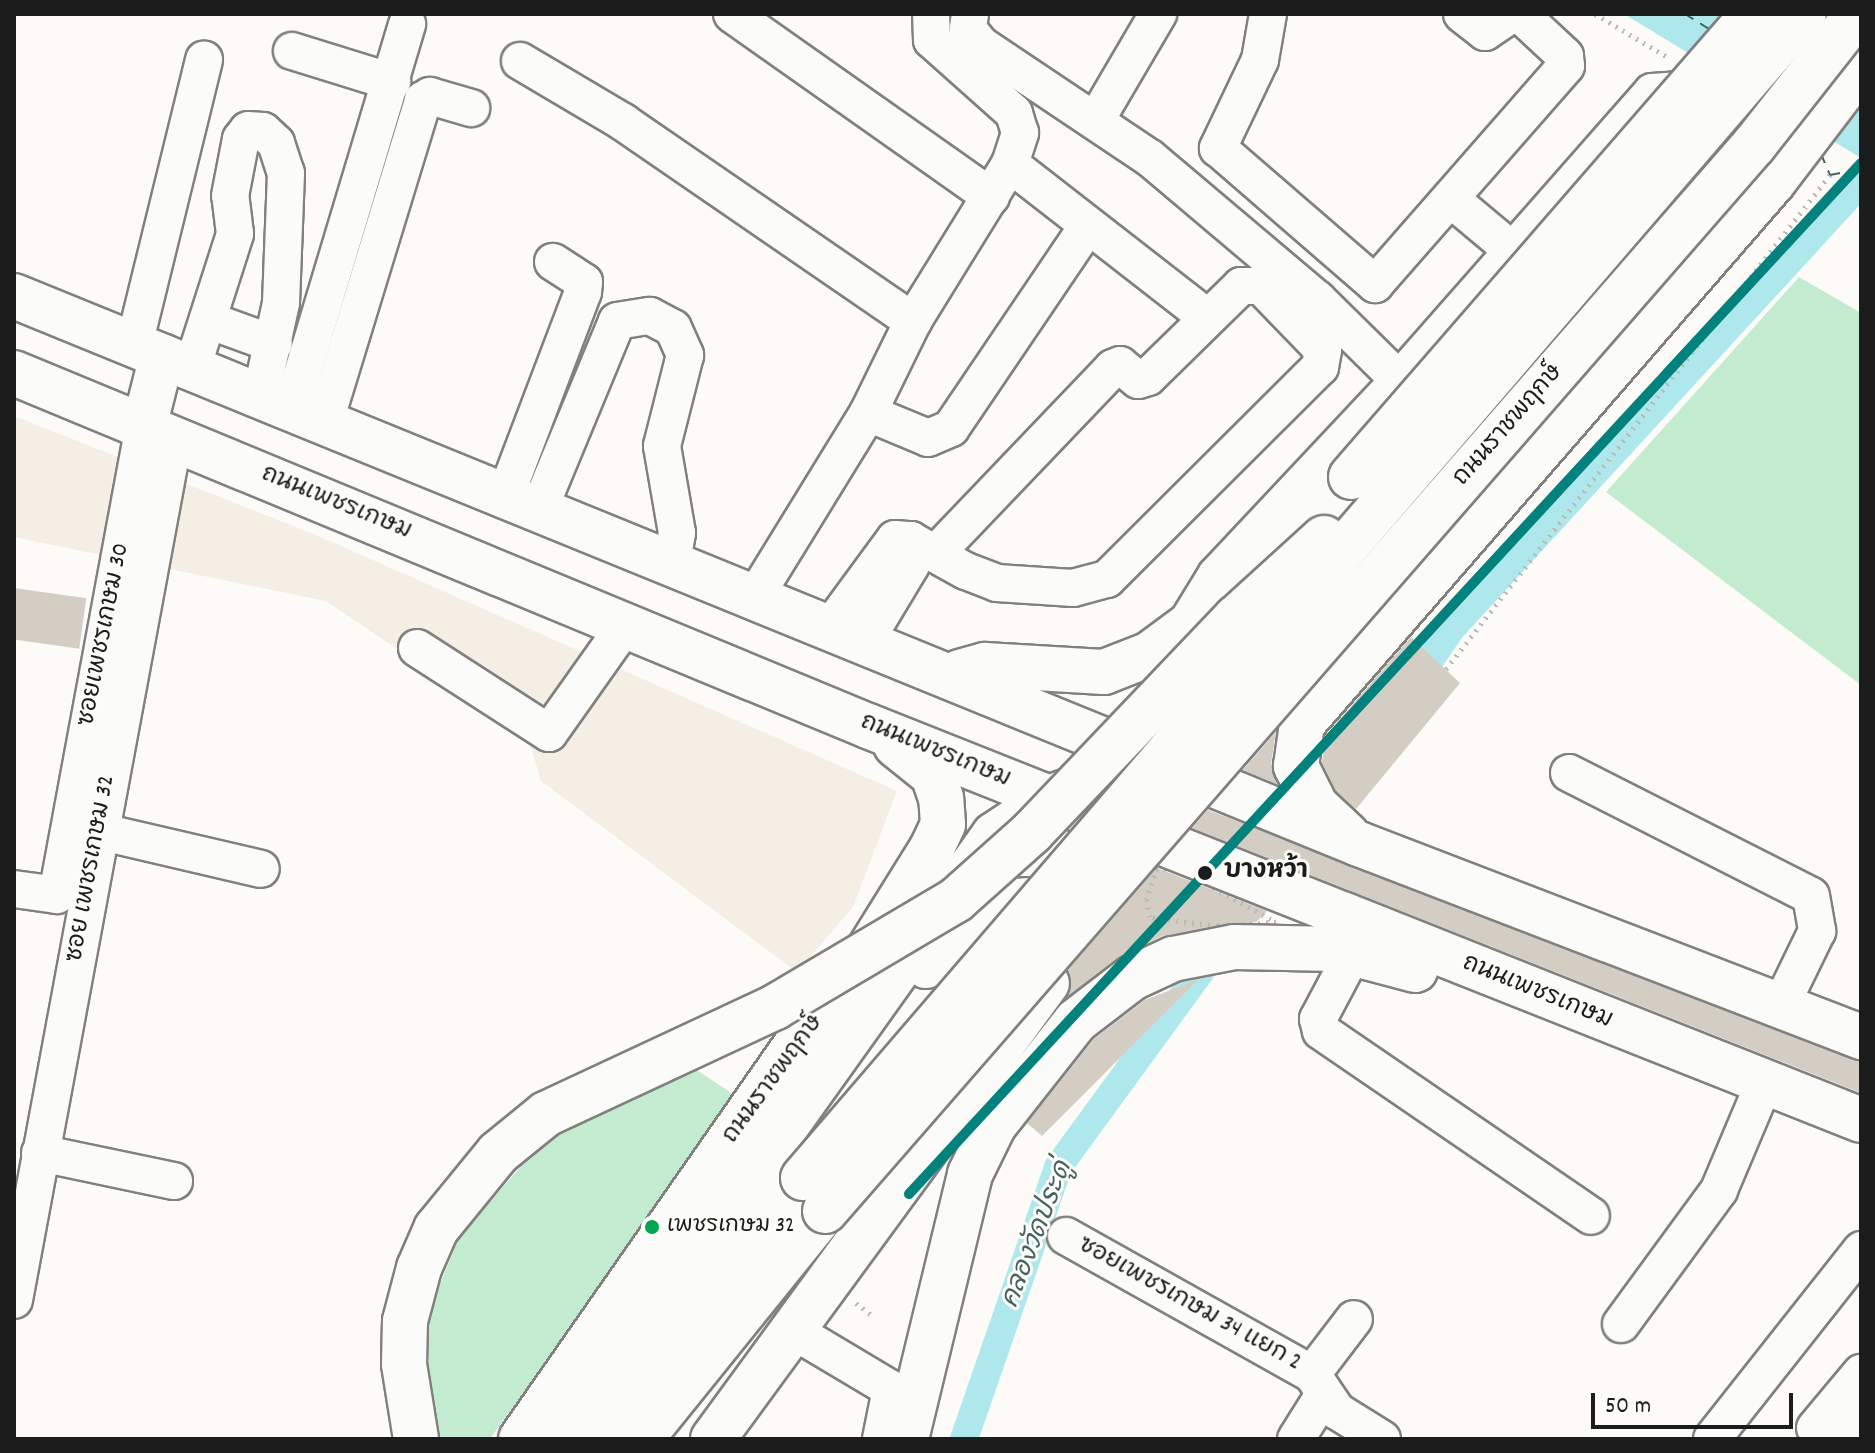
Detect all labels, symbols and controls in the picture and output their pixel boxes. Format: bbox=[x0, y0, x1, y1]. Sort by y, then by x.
street label: ถนนราชพฤกษ์ bbox=[1448, 359, 1570, 493]
street label: ถนนเพชรเกษม bbox=[257, 461, 415, 547]
street label: ซอยเพชรเกษม 30 bbox=[73, 541, 137, 729]
street label: ถนนเพชรเกษม bbox=[856, 709, 1014, 795]
street label: ซอย เพชรเกษม 32 bbox=[61, 773, 123, 965]
place label: บางหว้า bbox=[1224, 859, 1307, 887]
marker: บางหว้า bbox=[1193, 861, 1217, 885]
street label: ถนนเพชรเกษม bbox=[1458, 950, 1616, 1036]
street label: ถนนราชพฤกษ์ bbox=[718, 1010, 830, 1150]
water label: คลองวัดประดู่ bbox=[996, 1158, 1080, 1312]
place label: เพชรเกษม 32 bbox=[667, 1214, 795, 1240]
marker: เพชรเกษม 32 bbox=[644, 1219, 660, 1235]
street label: ซอยเพชรเกษม 34 แยก 2 bbox=[1072, 1232, 1306, 1378]
scale bar bbox=[1595, 1377, 1797, 1427]
text: 50 m bbox=[1605, 1390, 1651, 1424]

